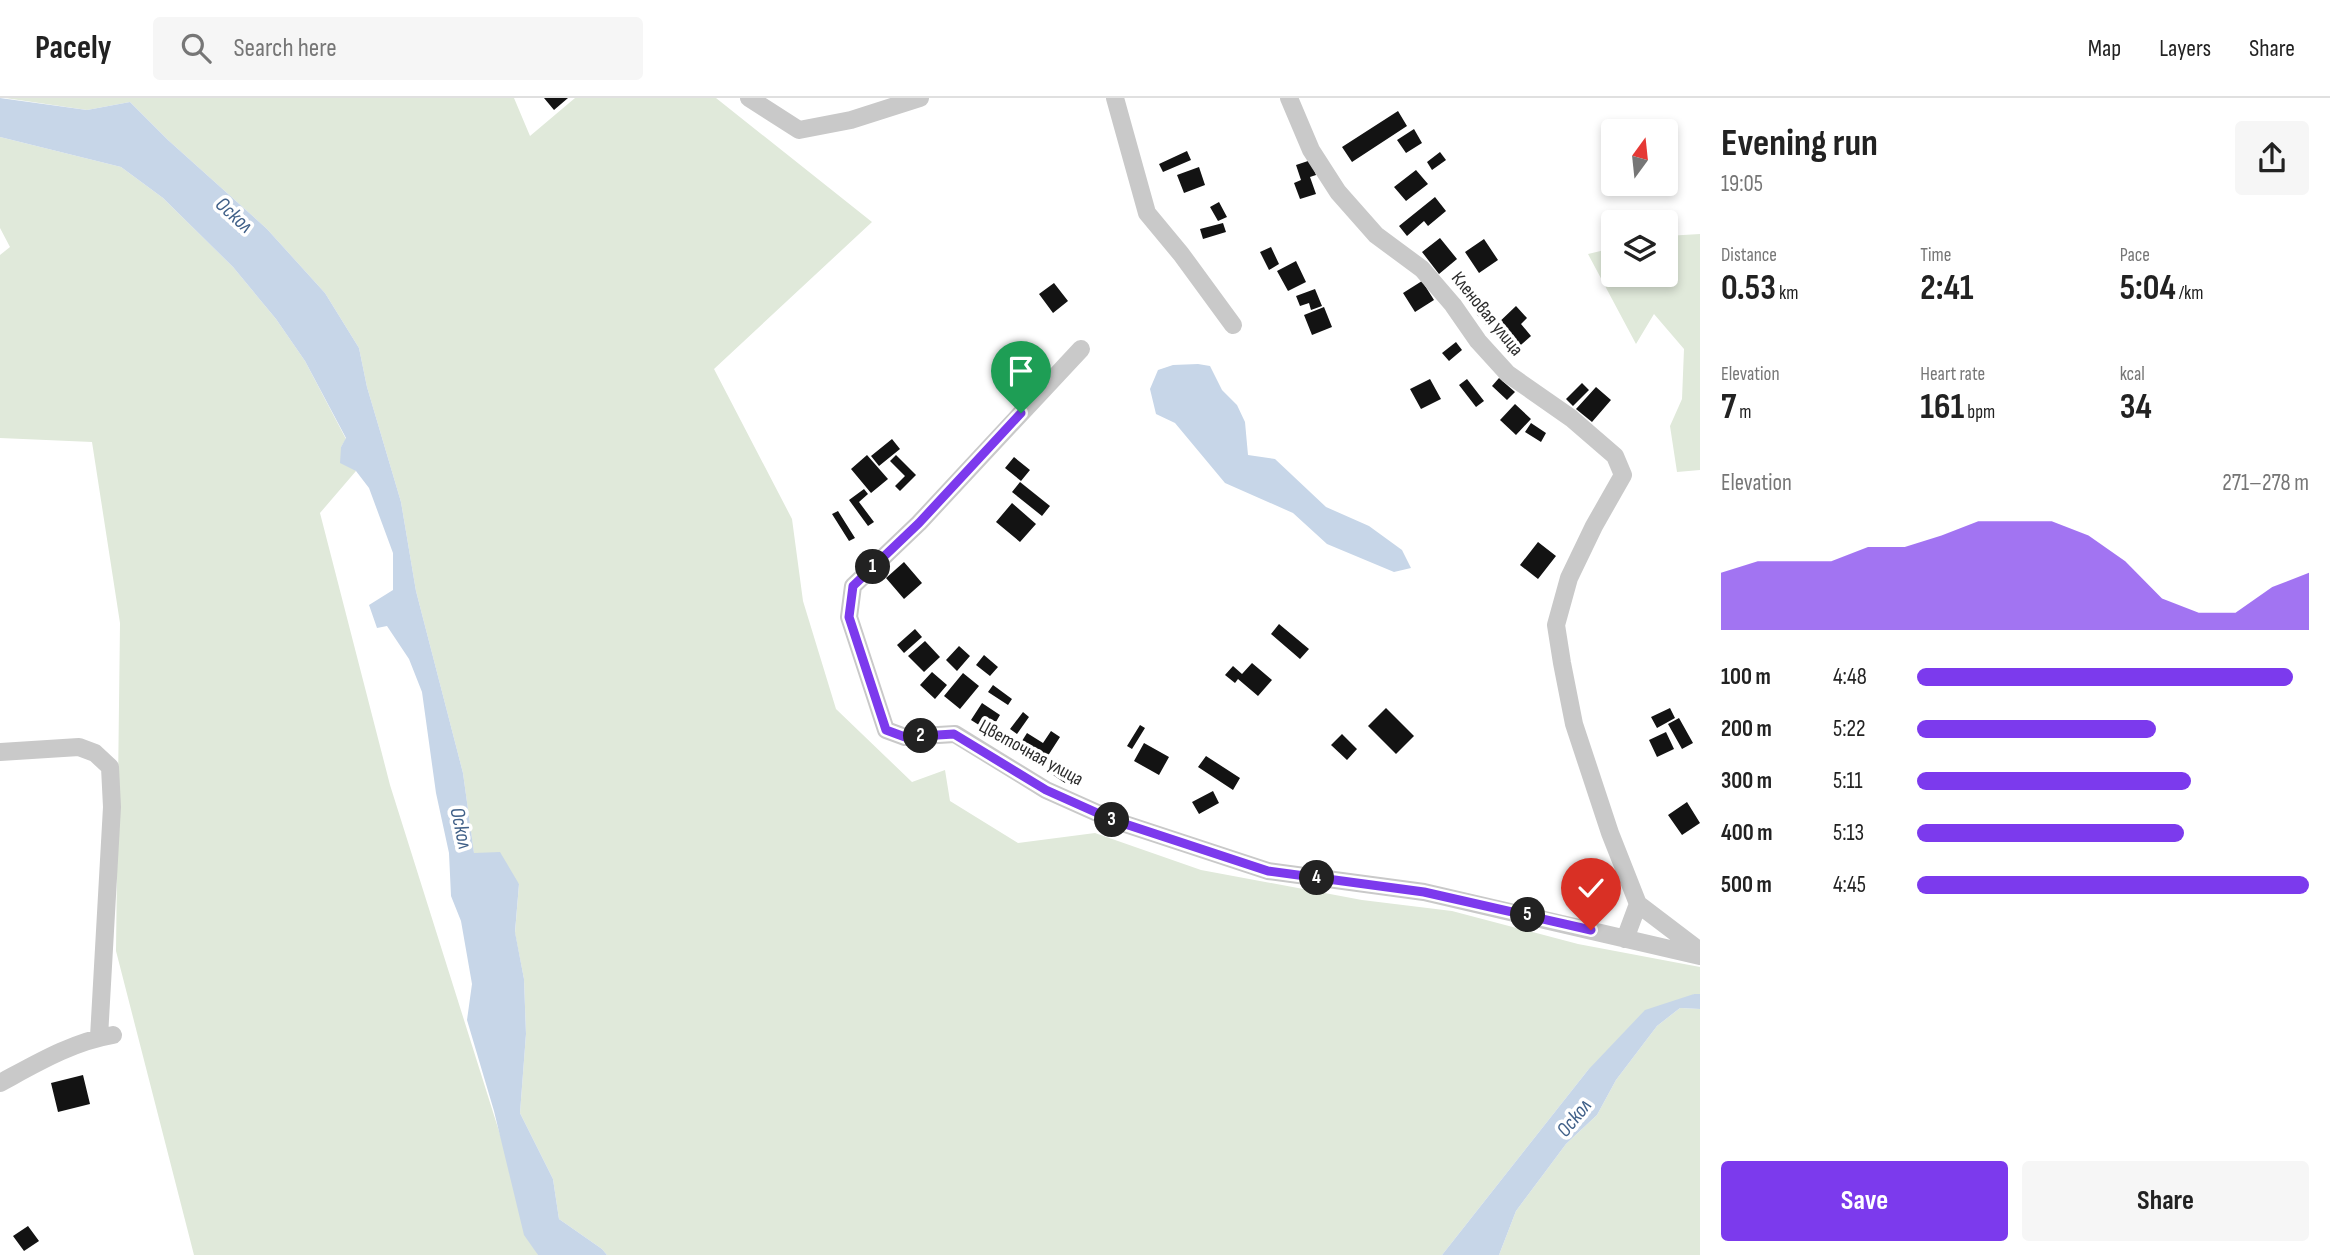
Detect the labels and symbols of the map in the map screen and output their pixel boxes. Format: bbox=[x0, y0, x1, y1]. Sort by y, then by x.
north arrow bbox=[1601, 119, 1678, 196]
water label: Оскол bbox=[210, 192, 258, 238]
street label: Кленовая улица bbox=[1446, 267, 1528, 361]
pin bbox=[991, 341, 1051, 413]
pin: 1 bbox=[856, 550, 890, 584]
street label: Цветочная улица bbox=[975, 715, 1087, 791]
pin: 2 bbox=[904, 718, 939, 754]
pin: 3 bbox=[1094, 802, 1130, 838]
water label: Оскол bbox=[444, 805, 478, 851]
pin bbox=[1561, 858, 1621, 930]
pin: 4 bbox=[1300, 860, 1334, 896]
pin: 5 bbox=[1510, 898, 1546, 932]
water label: Оскол bbox=[1551, 1094, 1597, 1142]

